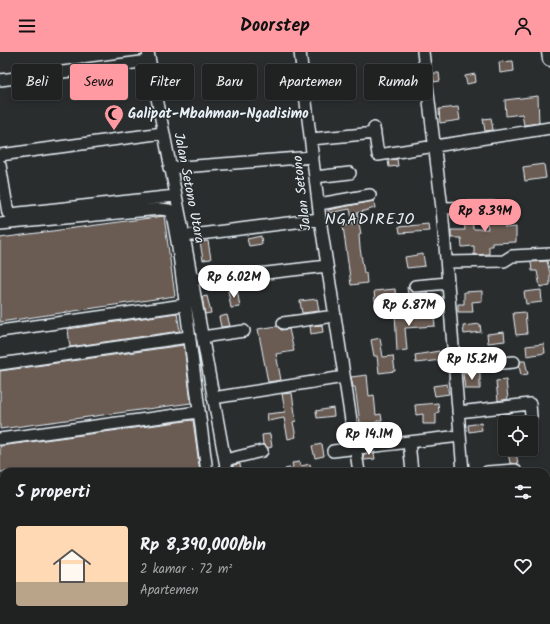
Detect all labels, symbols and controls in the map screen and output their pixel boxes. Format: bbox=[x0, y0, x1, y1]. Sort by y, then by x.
text: Doorstep bbox=[240, 12, 310, 41]
icon: menu bbox=[16, 15, 38, 37]
icon: person bbox=[512, 15, 534, 37]
chip: Beli bbox=[12, 64, 62, 100]
chip: Sewa bbox=[70, 64, 128, 100]
chip: Filter bbox=[136, 64, 194, 100]
chip: Baru bbox=[202, 64, 257, 100]
chip: Apartemen bbox=[265, 64, 356, 100]
chip: Rumah bbox=[364, 64, 432, 100]
mosque icon: Galipat-Mbahman-Ngadisimo bbox=[103, 103, 125, 131]
place label: Galipat-Mbahman-Ngadisimo bbox=[128, 103, 309, 125]
street label: Jalan Setono Utara bbox=[167, 131, 211, 245]
street label: Jalan Setono bbox=[286, 154, 318, 232]
pin: Rp 8.39M bbox=[444, 199, 526, 233]
text: Rp 8.39M bbox=[458, 201, 512, 222]
district label: NGADIREJO bbox=[325, 207, 415, 232]
pin: Rp 6.02M bbox=[193, 265, 275, 299]
text: Rp 6.02M bbox=[207, 267, 261, 288]
pin: Rp 6.87M bbox=[368, 293, 450, 327]
text: Rp 6.87M bbox=[382, 295, 436, 316]
pin: Rp 15.2M bbox=[431, 347, 513, 381]
text: Rp 15.2M bbox=[447, 349, 497, 370]
map controls bbox=[498, 416, 538, 456]
button: locate bbox=[498, 416, 538, 456]
pin: Rp 14.1M bbox=[328, 422, 410, 456]
text: Rp 14.1M bbox=[345, 424, 393, 445]
text: 5 properti bbox=[16, 479, 90, 506]
icon: filters bbox=[512, 481, 534, 503]
text: Rp 8,390,000/bln bbox=[140, 532, 266, 559]
icon: home bbox=[48, 542, 96, 590]
icon: heart bbox=[512, 555, 534, 577]
text: 2 kamar · 72 m² bbox=[140, 559, 232, 580]
text: Apartemen bbox=[140, 580, 199, 601]

